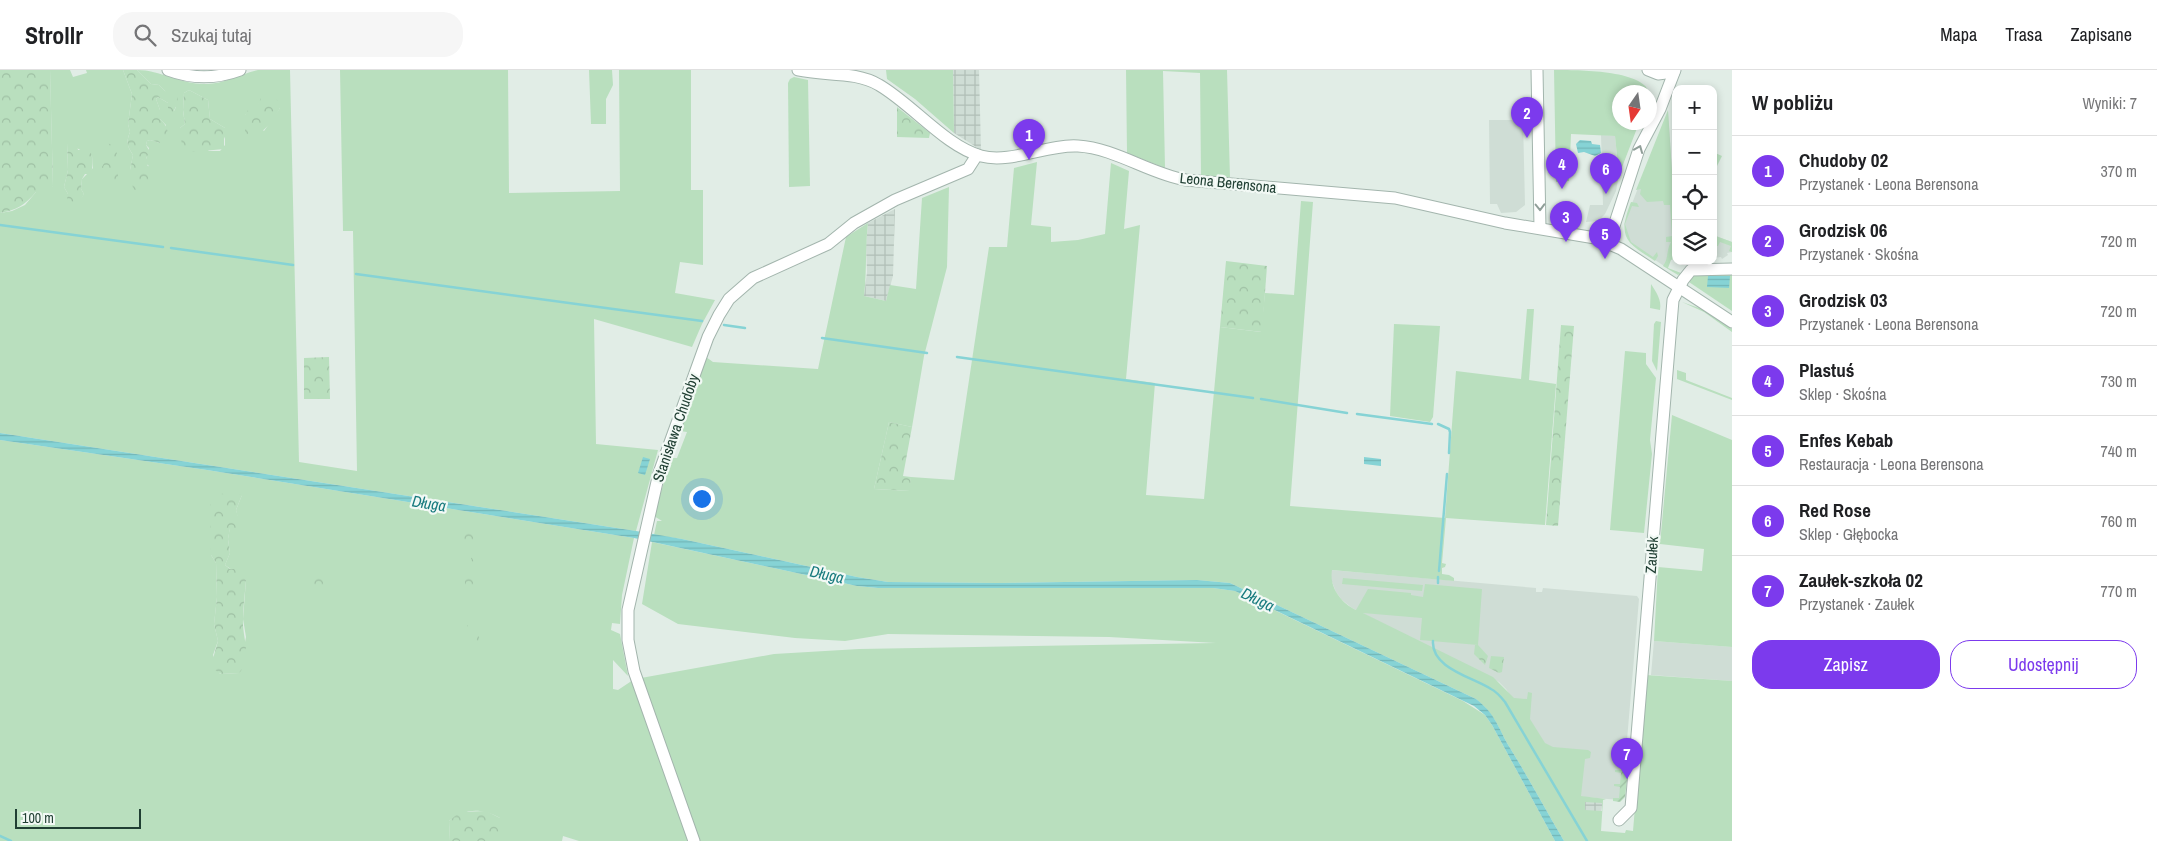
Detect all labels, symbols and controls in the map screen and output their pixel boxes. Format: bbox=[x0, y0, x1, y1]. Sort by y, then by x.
search box bbox=[113, 12, 463, 57]
text: Strollr bbox=[25, 19, 83, 51]
icon: search bbox=[131, 21, 159, 49]
text: Szukaj tutaj bbox=[171, 22, 252, 48]
text: Mapa bbox=[1940, 22, 1977, 47]
text: Trasa bbox=[2005, 22, 2042, 47]
text: Zapisane bbox=[2070, 22, 2132, 47]
north arrow bbox=[1612, 85, 1657, 130]
map controls bbox=[1672, 85, 1717, 265]
button: + bbox=[1672, 85, 1717, 130]
text: W pobliżu bbox=[1752, 88, 1833, 117]
text: Wyniki: 7 bbox=[2082, 92, 2137, 114]
pin: 2 bbox=[1511, 97, 1543, 138]
pin: 1 bbox=[1013, 119, 1045, 160]
button: − bbox=[1672, 130, 1717, 175]
one-way arrow bbox=[1634, 146, 1644, 154]
text: Chudoby 02 bbox=[1799, 147, 1888, 173]
pin: 4 bbox=[1546, 148, 1578, 189]
pin: 6 bbox=[1590, 153, 1622, 194]
text: 1 bbox=[1764, 160, 1772, 182]
text: 370 m bbox=[2101, 160, 2137, 182]
street label: Leona Berensona bbox=[1179, 167, 1278, 198]
text: Przystanek · Leona Berensona bbox=[1799, 173, 1978, 195]
button: locate bbox=[1672, 175, 1717, 220]
pin: 3 bbox=[1550, 201, 1582, 242]
one-way arrow bbox=[1535, 204, 1545, 211]
text: Grodzisk 06 bbox=[1799, 217, 1887, 243]
pin: 5 bbox=[1589, 218, 1621, 259]
button: layers bbox=[1672, 220, 1717, 265]
text: 2 bbox=[1764, 230, 1772, 252]
text: 720 m bbox=[2101, 230, 2137, 252]
text: Przystanek · Skośna bbox=[1799, 243, 1919, 265]
text: Grodzisk 03 bbox=[1799, 287, 1887, 313]
text: 3 bbox=[1764, 300, 1772, 322]
text: 720 m bbox=[2101, 300, 2137, 322]
text: Przystanek · Leona Berensona bbox=[1799, 313, 1978, 335]
text: Plastuś bbox=[1799, 357, 1854, 383]
street label: Stanisława Chudoby bbox=[647, 370, 704, 485]
text: 4 bbox=[1764, 370, 1772, 392]
text: 730 m bbox=[2101, 370, 2137, 392]
text: Sklep · Skośna bbox=[1799, 383, 1887, 405]
text: Enfes Kebab bbox=[1799, 427, 1893, 453]
text: 5 bbox=[1764, 440, 1772, 462]
text: 740 m bbox=[2101, 440, 2137, 462]
text: Restauracja · Leona Berensona bbox=[1799, 453, 1984, 475]
your location bbox=[689, 486, 715, 512]
water label: Długa bbox=[410, 489, 448, 517]
text: Red Rose bbox=[1799, 497, 1871, 523]
text: 6 bbox=[1764, 510, 1772, 532]
text: 760 m bbox=[2101, 510, 2137, 532]
text: Sklep · Głębocka bbox=[1799, 523, 1898, 545]
street label: Zaułek bbox=[1640, 535, 1663, 574]
water label: Długa bbox=[808, 560, 846, 588]
text: Zaułek-szkoła 02 bbox=[1799, 567, 1923, 593]
text: 7 bbox=[1764, 580, 1772, 602]
text: 770 m bbox=[2101, 580, 2137, 602]
water label: Długa bbox=[1238, 582, 1278, 616]
text: Przystanek · Zaułek bbox=[1799, 593, 1914, 615]
button: Zapisz bbox=[1752, 640, 1940, 689]
button: Udostępnij bbox=[1950, 640, 2137, 689]
pin: 7 bbox=[1611, 738, 1643, 779]
scale bar bbox=[15, 806, 141, 829]
text: 100 m bbox=[22, 809, 54, 827]

